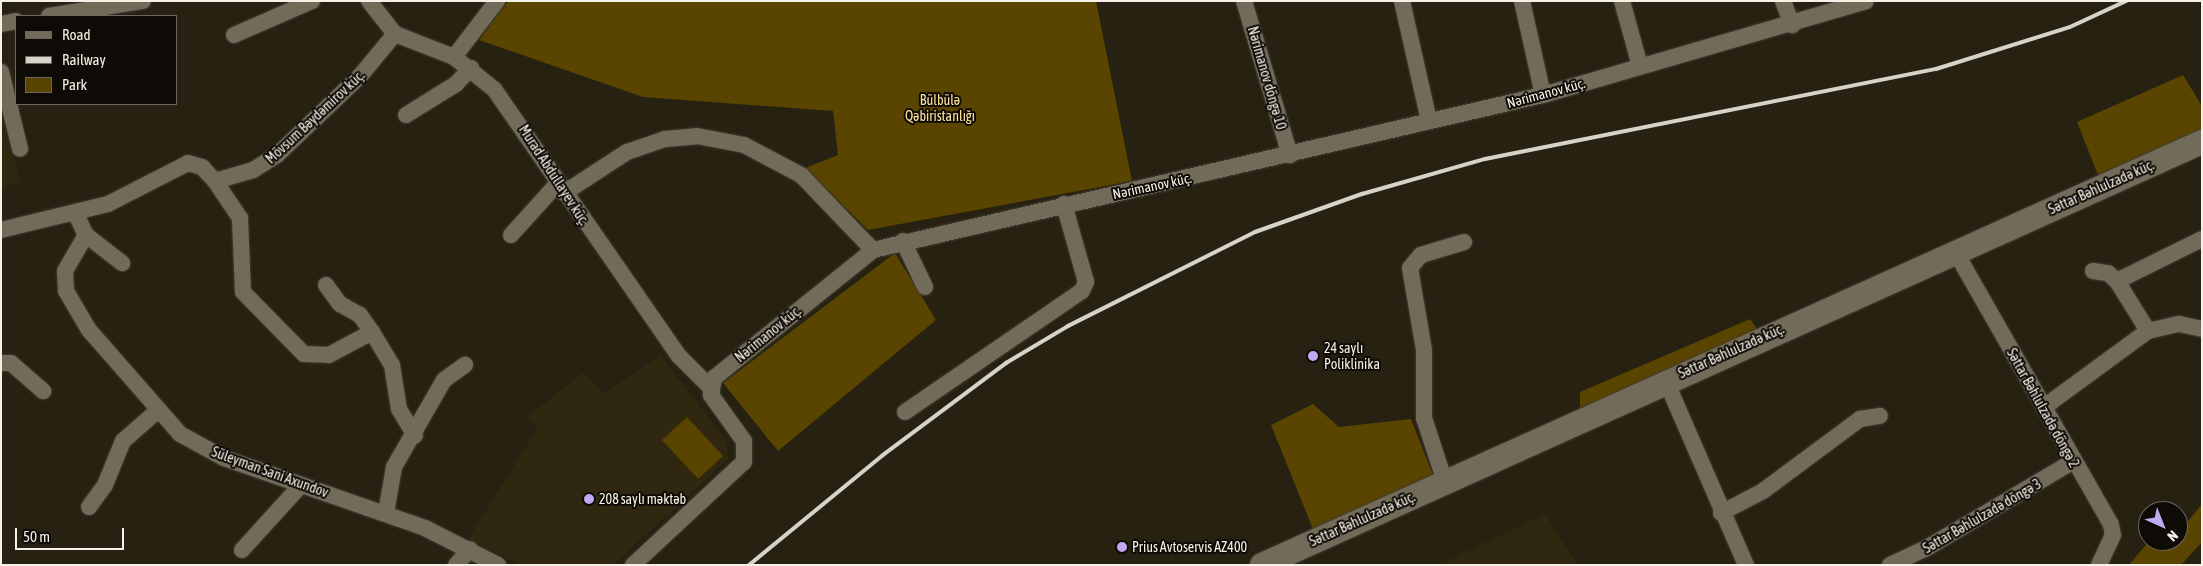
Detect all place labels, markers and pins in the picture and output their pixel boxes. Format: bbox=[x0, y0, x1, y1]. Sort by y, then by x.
place label: 24 saylı Poliklinika bbox=[1324, 340, 1380, 372]
marker: 24 saylı Poliklinika bbox=[1306, 349, 1320, 363]
place label: 208 saylı məktəb bbox=[599, 491, 686, 507]
marker: 208 saylı məktəb bbox=[583, 493, 595, 505]
place label: Prius Avtoservis AZ400 bbox=[1132, 539, 1247, 555]
marker: Prius Avtoservis AZ400 bbox=[1116, 541, 1128, 553]

